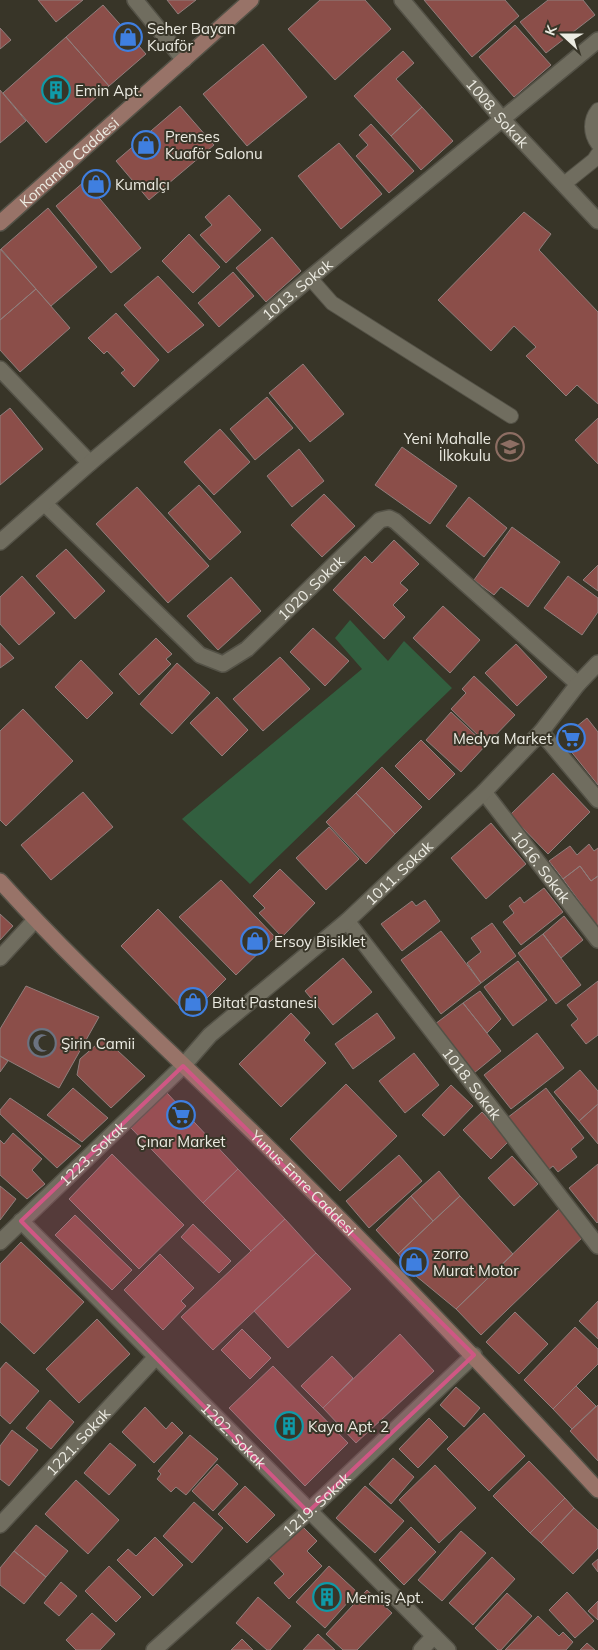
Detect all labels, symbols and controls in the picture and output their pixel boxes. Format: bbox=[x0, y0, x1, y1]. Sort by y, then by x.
north arrow bbox=[538, 10, 588, 60]
place label: Seher Bayan Kuaför bbox=[147, 19, 236, 55]
shop icon: Seher Bayan Kuaför bbox=[113, 22, 143, 52]
text: K bbox=[541, 22, 561, 38]
street label: 1008. Sokak bbox=[462, 74, 533, 151]
building icon: Emin Apt. bbox=[41, 75, 71, 105]
place label: Emin Apt. bbox=[75, 81, 142, 100]
street label: Komando Caddesi bbox=[15, 113, 122, 211]
place label: Prenses Kuaför Salonu bbox=[165, 127, 263, 163]
shop icon: Prenses Kuaför Salonu bbox=[131, 130, 161, 160]
shop icon: Kumalçı bbox=[81, 169, 111, 199]
place label: Kumalçı bbox=[115, 175, 170, 194]
street label: 1013. Sokak bbox=[258, 254, 336, 324]
place label: Yeni Mahalle İlkokulu bbox=[403, 429, 491, 465]
school or university icon: Yeni Mahalle İlkokulu bbox=[495, 432, 525, 462]
street label: 1020. Sokak bbox=[273, 550, 348, 624]
supermarket icon: Medya Market bbox=[556, 723, 586, 753]
place label: Medya Market bbox=[453, 729, 552, 748]
street label: 1016. Sokak bbox=[508, 827, 575, 906]
street label: 1011. Sokak bbox=[361, 836, 436, 909]
shop icon: Ersoy Bisiklet bbox=[240, 926, 270, 956]
place label: Ersoy Bisiklet bbox=[274, 932, 365, 951]
shop icon: Bitat Pastanesi bbox=[178, 987, 208, 1017]
place label: Bitat Pastanesi bbox=[212, 993, 317, 1012]
mosque icon: Şirin Camii bbox=[27, 1028, 57, 1058]
place label: Şirin Camii bbox=[61, 1034, 135, 1053]
street label: 1018. Sokak bbox=[439, 1044, 506, 1123]
supermarket icon: Çınar Market bbox=[166, 1100, 196, 1130]
street label: 1223. Sokak bbox=[55, 1117, 130, 1190]
street label: Yunus Emre Caddesi bbox=[246, 1125, 360, 1239]
place label: Çınar Market bbox=[136, 1132, 226, 1151]
place label: zorro Murat Motor bbox=[433, 1244, 519, 1280]
shop icon: zorro Murat Motor bbox=[399, 1247, 429, 1277]
street label: 1202. Sokak bbox=[197, 1398, 271, 1472]
street label: 1221. Sokak bbox=[41, 1403, 114, 1479]
building icon: Kaya Apt. 2 bbox=[274, 1411, 304, 1441]
place label: Kaya Apt. 2 bbox=[308, 1417, 389, 1436]
street label: 1219. Sokak bbox=[278, 1468, 354, 1540]
building icon: Memiş Apt. bbox=[312, 1582, 342, 1612]
place label: Memiş Apt. bbox=[346, 1588, 424, 1607]

